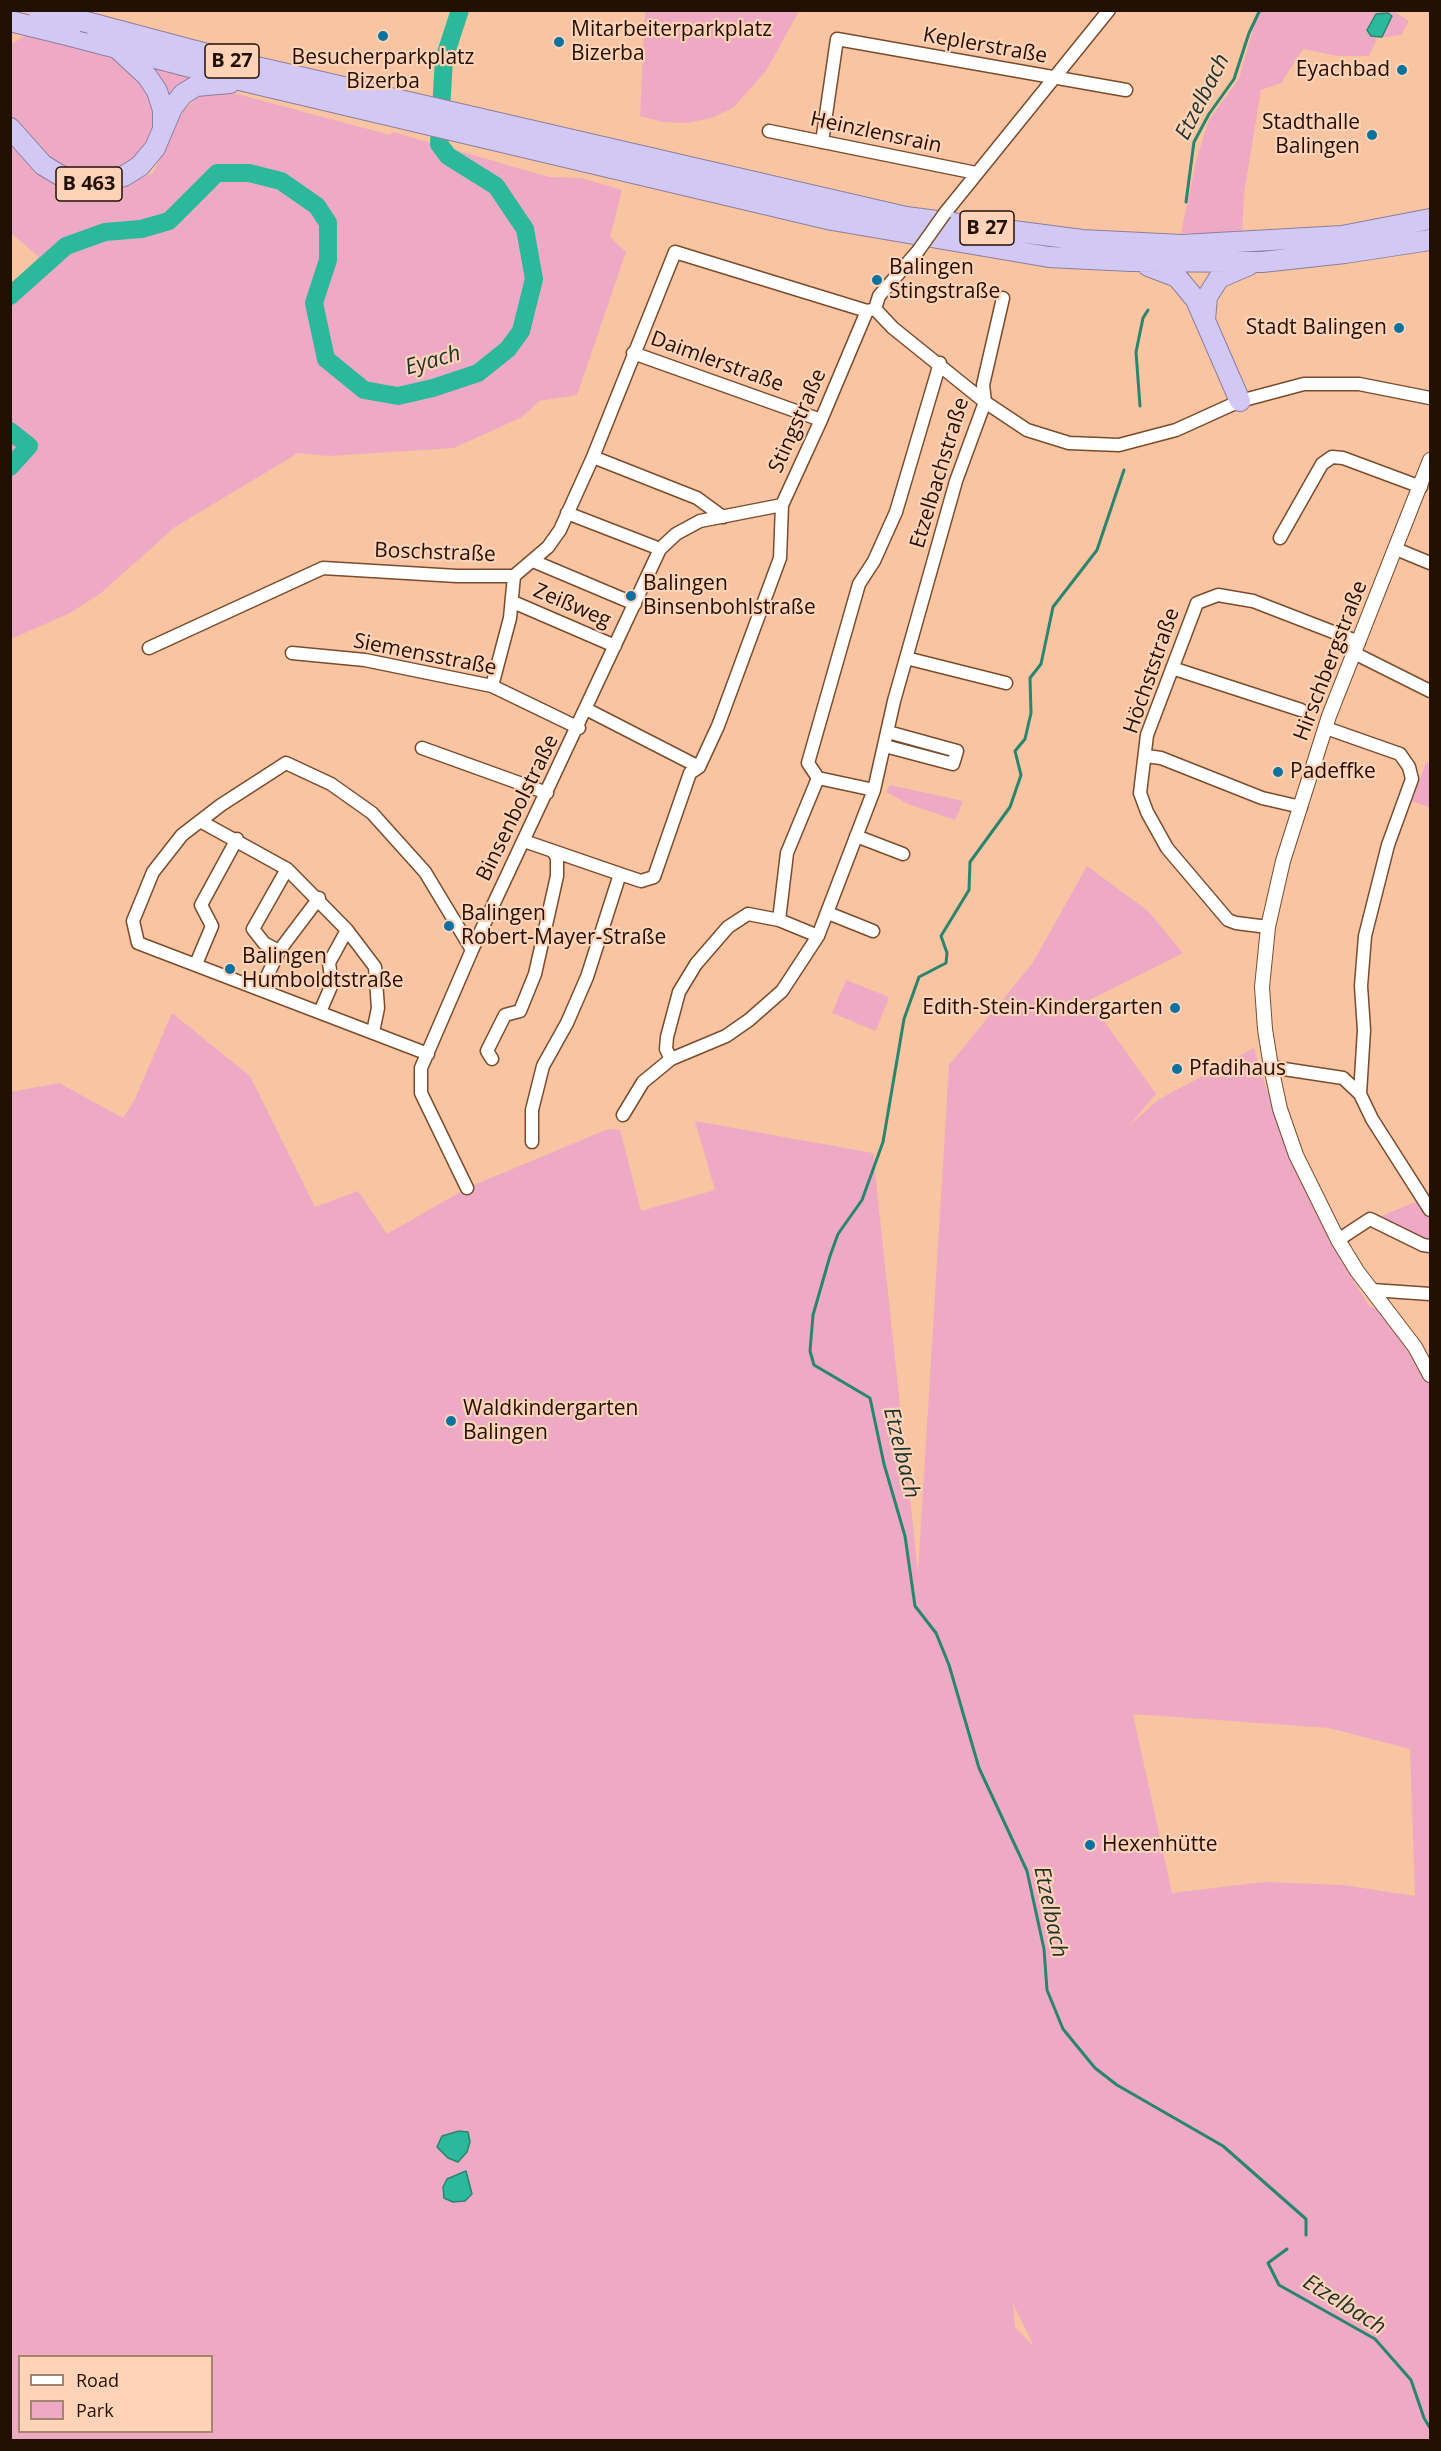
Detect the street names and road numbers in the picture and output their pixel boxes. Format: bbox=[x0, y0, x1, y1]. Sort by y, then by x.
street label: Keplerstraße bbox=[921, 23, 1049, 69]
road number: B 27 bbox=[205, 44, 259, 78]
street label: Heinzlensrain bbox=[808, 107, 944, 159]
road number: B 463 bbox=[56, 167, 122, 201]
road number: B 27 bbox=[960, 211, 1014, 245]
street label: Daimlerstraße bbox=[647, 326, 787, 398]
street label: Stingstraße bbox=[764, 365, 832, 477]
street label: Etzelbachstraße bbox=[905, 395, 975, 551]
street label: Boschstraße bbox=[374, 538, 496, 568]
street label: Hirschbergstraße bbox=[1289, 577, 1373, 745]
street label: Zeißweg bbox=[529, 578, 615, 634]
street label: Höchststraße bbox=[1119, 605, 1185, 737]
street label: Siemensstraße bbox=[351, 629, 499, 681]
street label: Binsenbolstraße bbox=[472, 731, 564, 885]

